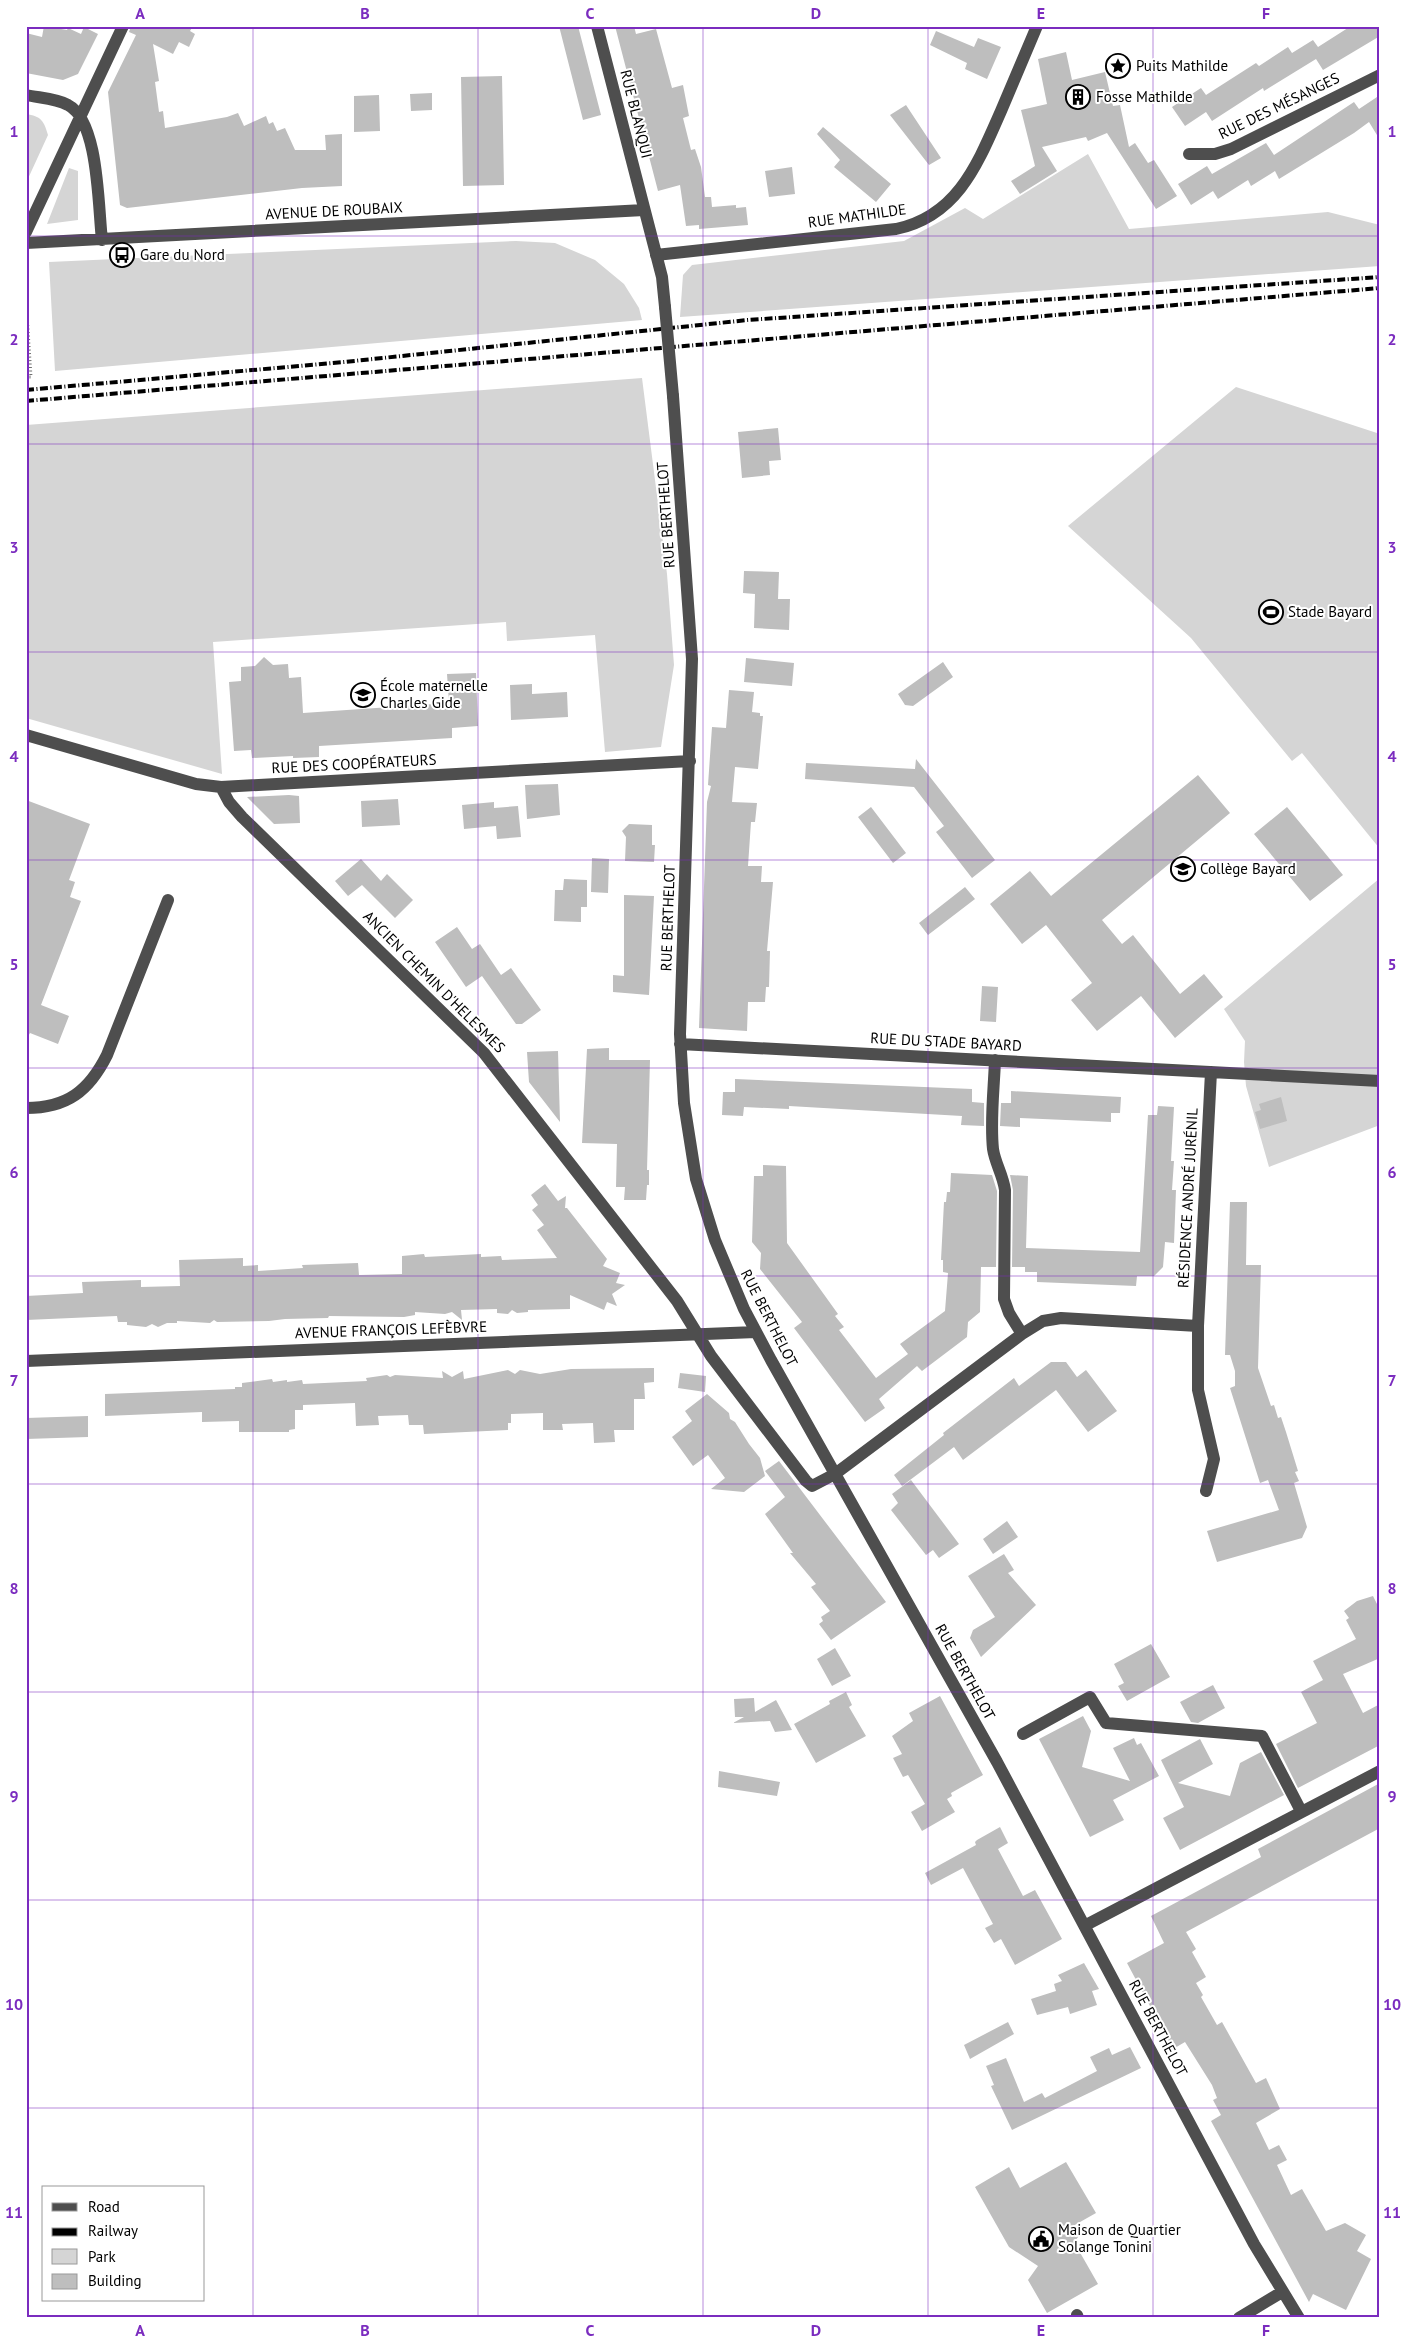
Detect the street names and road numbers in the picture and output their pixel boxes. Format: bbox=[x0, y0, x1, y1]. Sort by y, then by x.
street label: RUE BLANQUI bbox=[616, 68, 657, 160]
street label: RUE DES MÉSANGES bbox=[1215, 68, 1343, 143]
street label: AVENUE DE ROUBAIX bbox=[265, 197, 403, 224]
street label: RUE MATHILDE bbox=[807, 199, 907, 232]
street label: RUE BERTHELOT bbox=[652, 461, 679, 569]
street label: RUE DES COOPÉRATEURS bbox=[271, 750, 437, 777]
street label: RUE BERTHELOT bbox=[656, 864, 679, 972]
street label: ANCIEN CHEMIN D'HELESMES bbox=[359, 907, 509, 1057]
street label: RUE DU STADE BAYARD bbox=[870, 1028, 1022, 1055]
street label: RÉSIDENCE ANDRÉ JURÉNIL bbox=[1173, 1107, 1202, 1289]
street label: RUE BERTHELOT bbox=[737, 1266, 802, 1370]
street label: AVENUE FRANÇOIS LEFÈBVRE bbox=[295, 1317, 487, 1342]
street label: RUE BERTHELOT bbox=[931, 1621, 1000, 1724]
street label: RUE BERTHELOT bbox=[1125, 1976, 1192, 2080]

